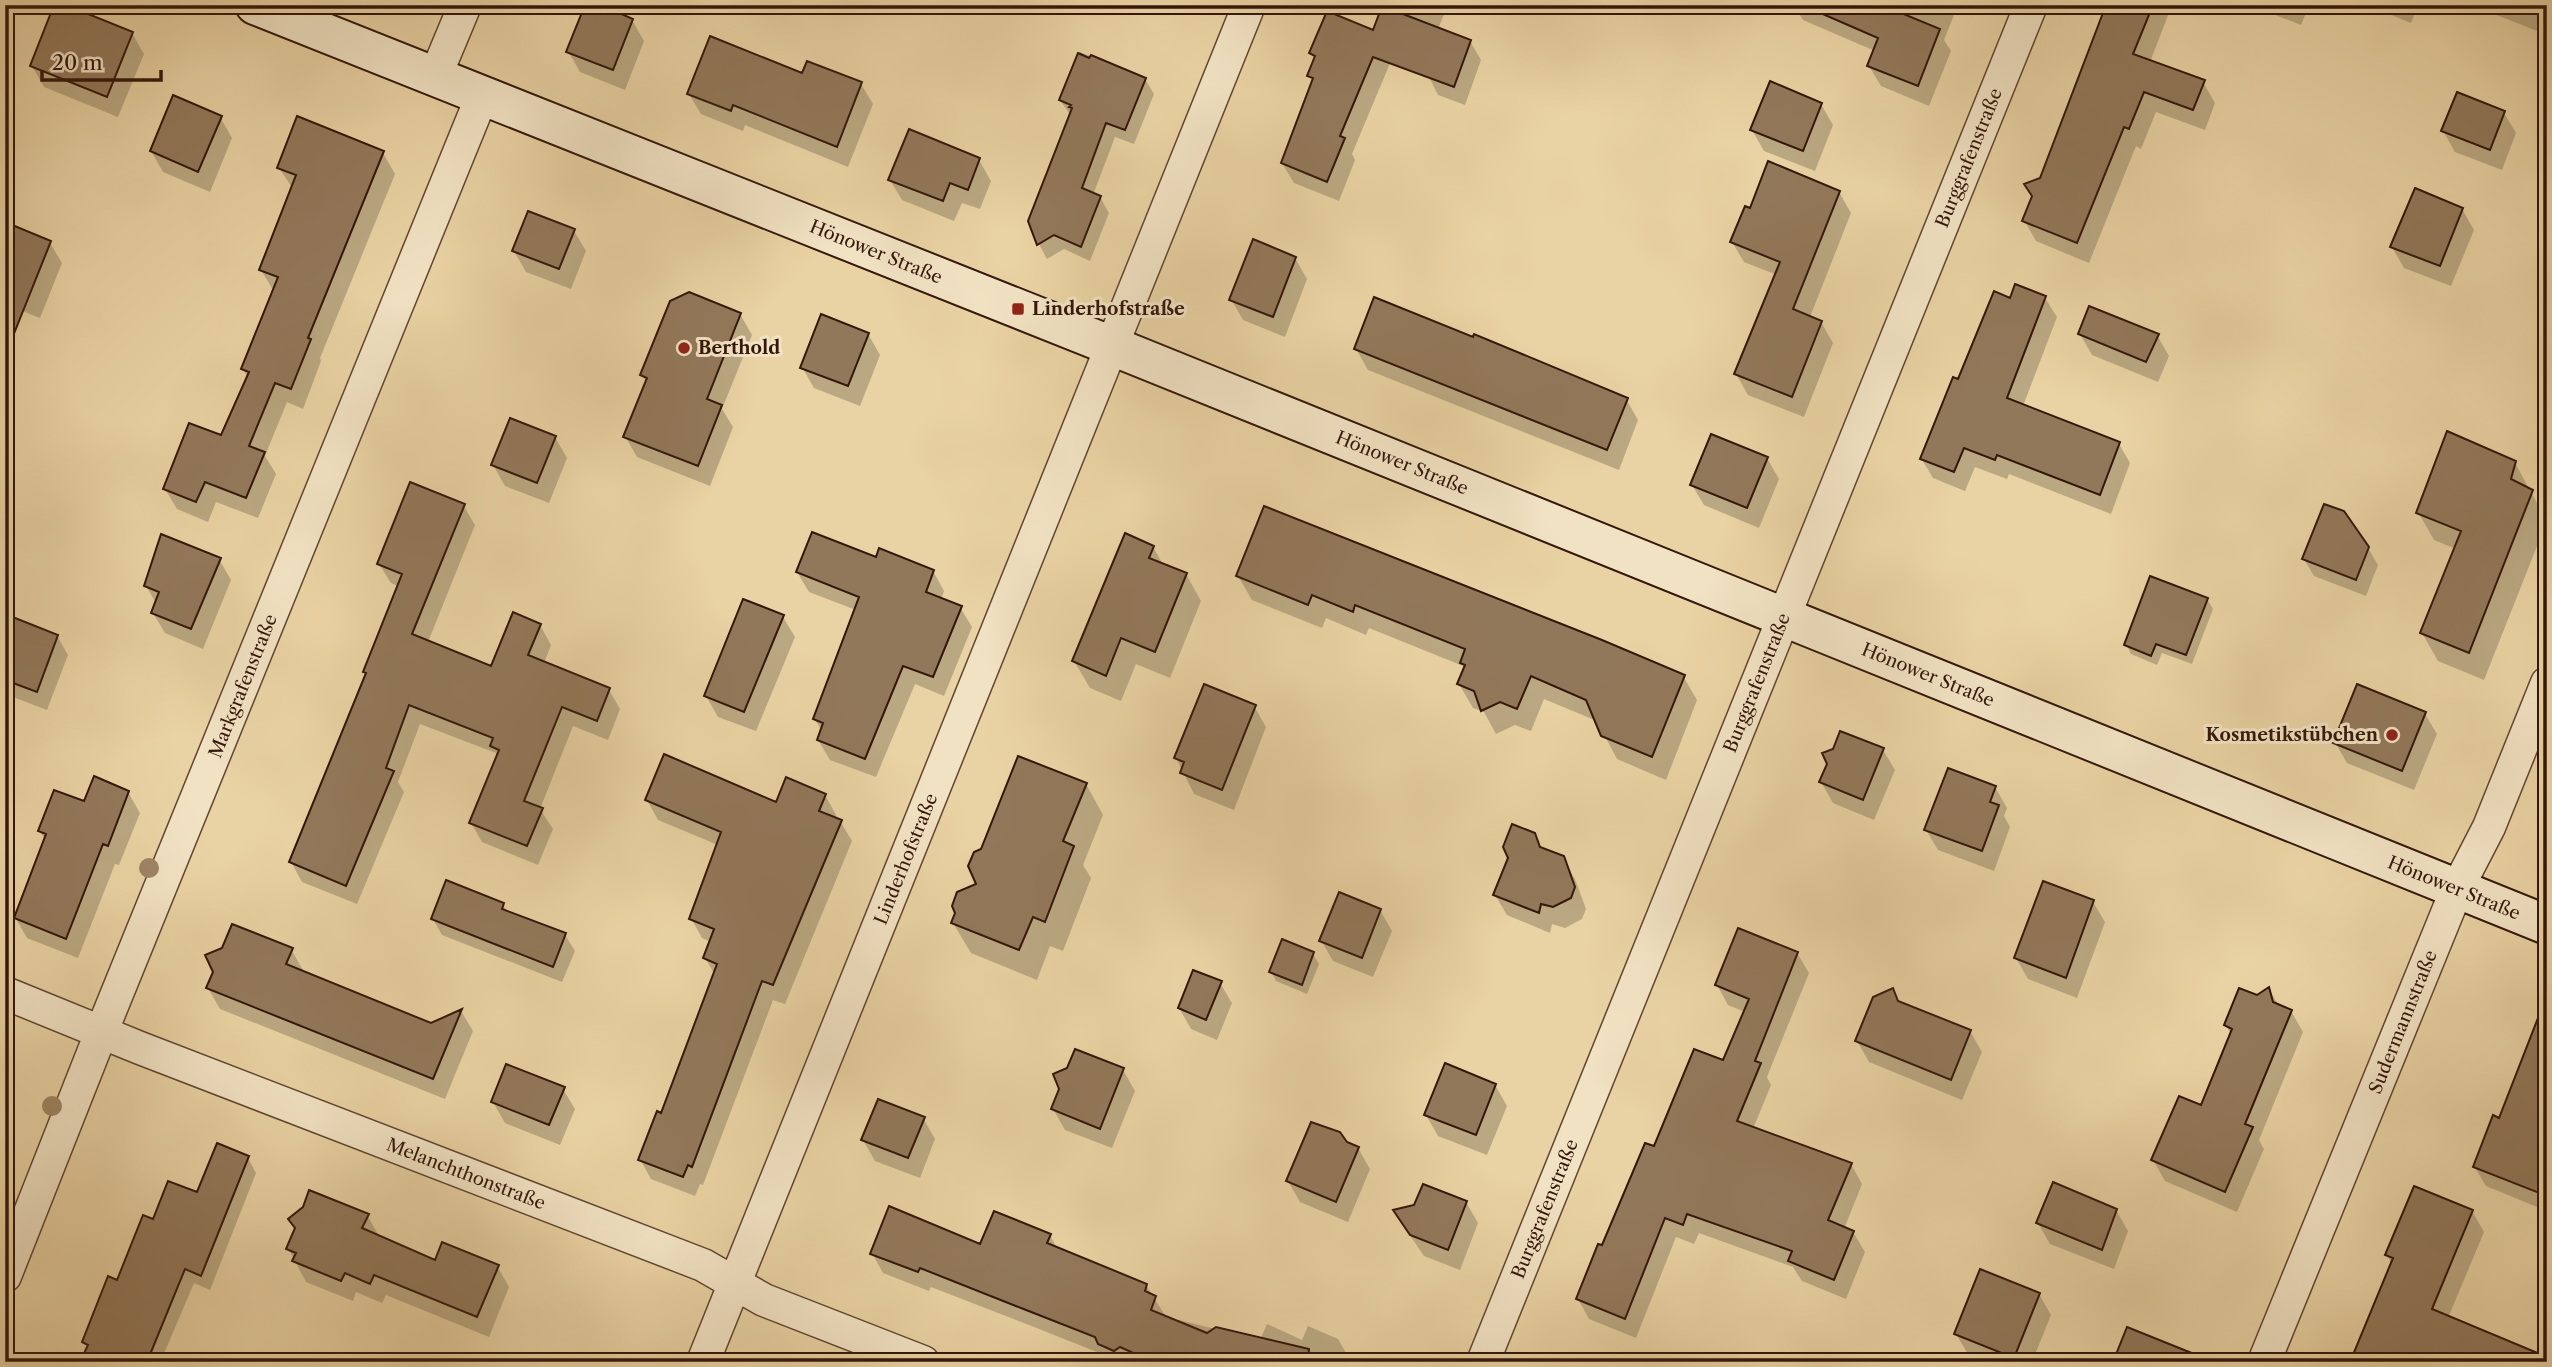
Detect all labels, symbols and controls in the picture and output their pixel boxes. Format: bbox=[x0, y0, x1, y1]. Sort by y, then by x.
scale bar bbox=[42, 38, 161, 82]
text: 20 m bbox=[52, 50, 103, 75]
street label: Burggrafenstraße bbox=[1931, 85, 2007, 231]
street label: Hönower Straße bbox=[806, 215, 946, 289]
place label: Linderhofstraße bbox=[1032, 298, 1185, 320]
marker: Linderhofstraße bbox=[1010, 301, 1026, 317]
place label: Berthold bbox=[698, 337, 780, 359]
marker: Berthold bbox=[676, 340, 692, 356]
street label: Hönower Straße bbox=[1332, 426, 1472, 500]
street label: Burggrafenstraße bbox=[1719, 610, 1795, 756]
street label: Markgrafenstraße bbox=[204, 611, 282, 761]
street label: Hönower Straße bbox=[1858, 638, 1998, 712]
place label: Kosmetikstübchen bbox=[2206, 724, 2379, 746]
marker: Kosmetikstübchen bbox=[2384, 727, 2400, 743]
street label: Linderhofstraße bbox=[870, 790, 942, 928]
street label: Hönower Straße bbox=[2384, 851, 2524, 925]
street label: Sudermannstraße bbox=[2364, 947, 2442, 1097]
street label: Melanchthonstraße bbox=[383, 1134, 549, 1214]
street label: Burggrafenstraße bbox=[1507, 1136, 1583, 1282]

